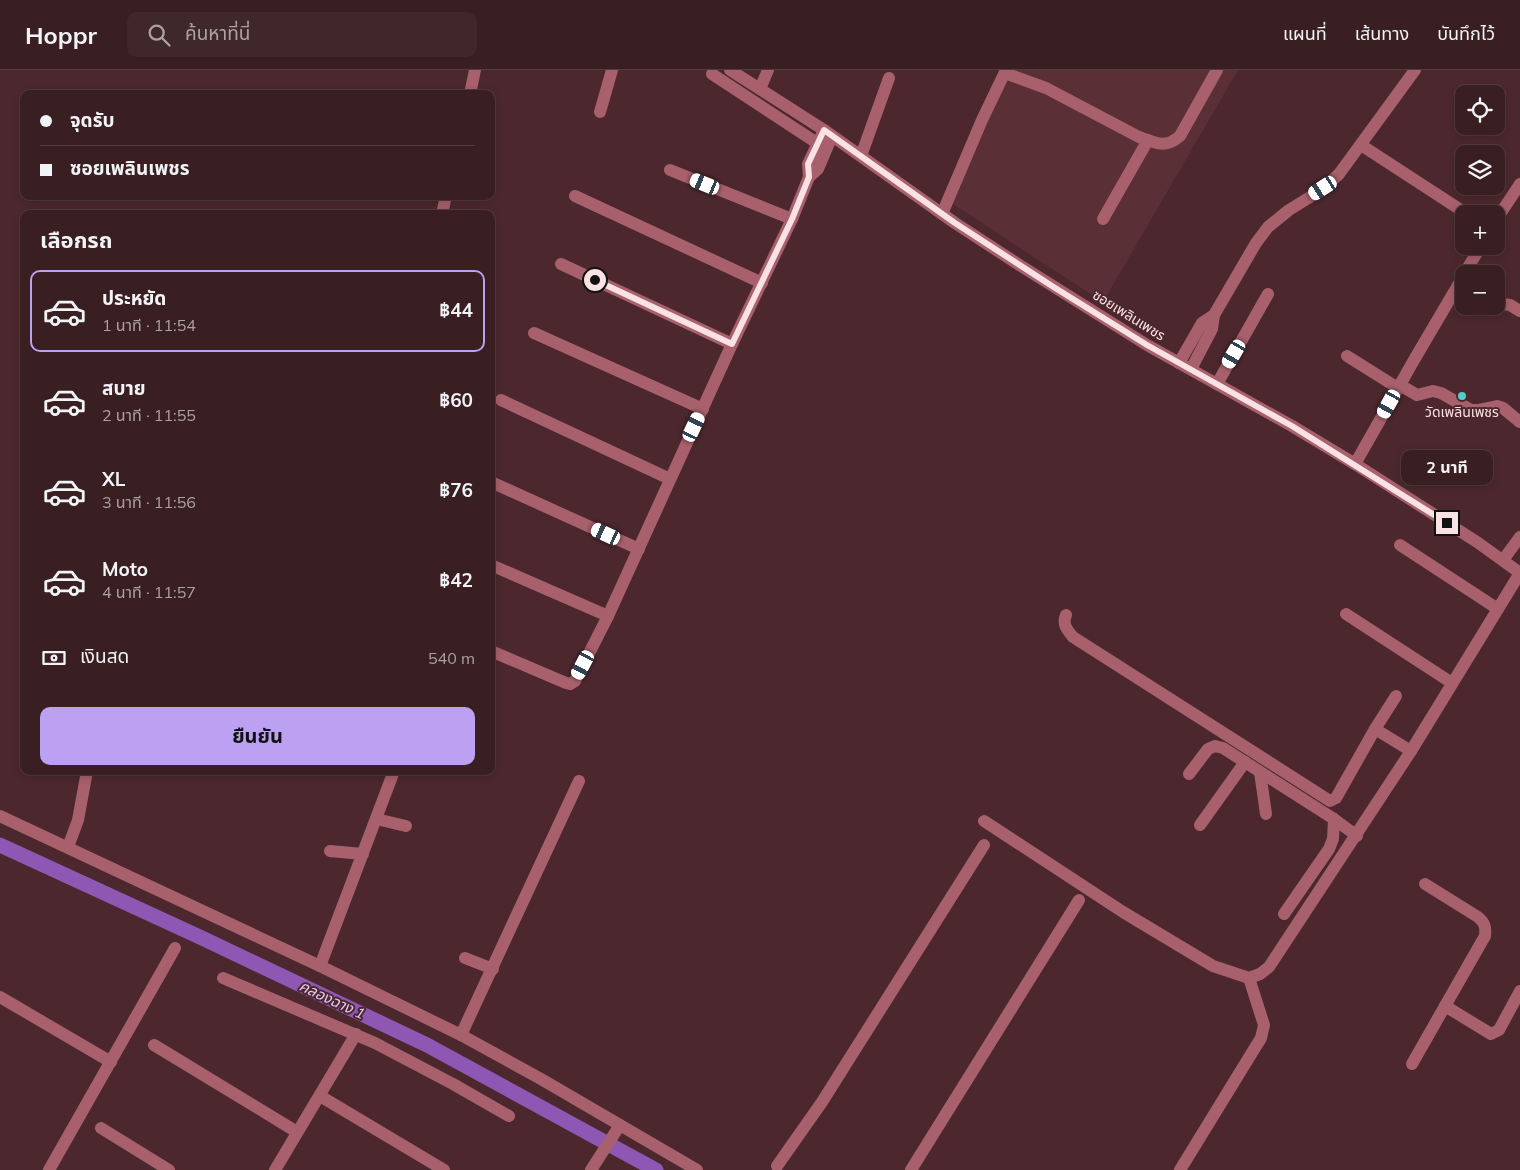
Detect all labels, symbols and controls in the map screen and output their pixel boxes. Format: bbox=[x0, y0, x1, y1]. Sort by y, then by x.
search box bbox=[127, 12, 477, 57]
text: Hoppr bbox=[25, 20, 97, 50]
icon: search bbox=[145, 21, 173, 49]
text: ค้นหาที่นี่ bbox=[185, 21, 250, 45]
text: แผนที่ bbox=[1283, 22, 1327, 45]
text: เส้นทาง bbox=[1355, 22, 1409, 45]
text: บันทึกไว้ bbox=[1437, 22, 1495, 45]
map controls bbox=[1455, 85, 1505, 315]
button: locate bbox=[1455, 85, 1505, 135]
text: จุดรับ bbox=[70, 108, 115, 132]
button: layers bbox=[1455, 145, 1505, 195]
text: ซอยเพลินเพชร bbox=[70, 156, 189, 180]
car bbox=[688, 171, 721, 197]
car bbox=[1306, 174, 1339, 202]
button: + bbox=[1455, 205, 1505, 255]
text: เลือกรถ bbox=[40, 226, 113, 254]
button: − bbox=[1455, 265, 1505, 315]
route start bbox=[584, 269, 606, 291]
text: ประหยัด bbox=[102, 286, 166, 310]
street label: ซอยเพลินเพชร bbox=[1089, 286, 1169, 345]
icon: car bbox=[42, 289, 87, 334]
text: ฿44 bbox=[439, 298, 473, 322]
text: 1 นาที · 11:54 bbox=[102, 315, 196, 335]
car bbox=[1220, 337, 1247, 371]
text: สบาย bbox=[102, 376, 146, 400]
icon: car bbox=[42, 379, 87, 424]
car bbox=[1375, 387, 1402, 421]
text: ฿60 bbox=[439, 388, 473, 412]
marker: วัดเพลินเพชร bbox=[1456, 390, 1468, 402]
place label: วัดเพลินเพชร bbox=[1425, 403, 1499, 421]
text: 2 นาที · 11:55 bbox=[102, 405, 196, 425]
car bbox=[680, 410, 707, 444]
callout: 2 นาที bbox=[1401, 450, 1493, 486]
text: 2 นาที bbox=[1426, 457, 1468, 477]
text: XL bbox=[102, 467, 125, 491]
icon: car bbox=[42, 469, 87, 514]
text: ฿76 bbox=[439, 478, 473, 502]
text: 3 นาที · 11:56 bbox=[102, 492, 196, 512]
route end bbox=[1436, 512, 1458, 534]
car bbox=[589, 521, 622, 547]
text: Moto bbox=[102, 557, 148, 581]
icon: car bbox=[42, 559, 87, 604]
text: ฿42 bbox=[439, 568, 473, 592]
text: 4 นาที · 11:57 bbox=[102, 582, 196, 602]
icon: cash bbox=[40, 644, 68, 672]
text: เงินสด bbox=[80, 644, 129, 668]
text: 540 m bbox=[428, 648, 475, 668]
car bbox=[569, 648, 596, 682]
button: ยืนยัน bbox=[40, 707, 475, 765]
water label: คลองฉาง 1 bbox=[296, 976, 368, 1023]

